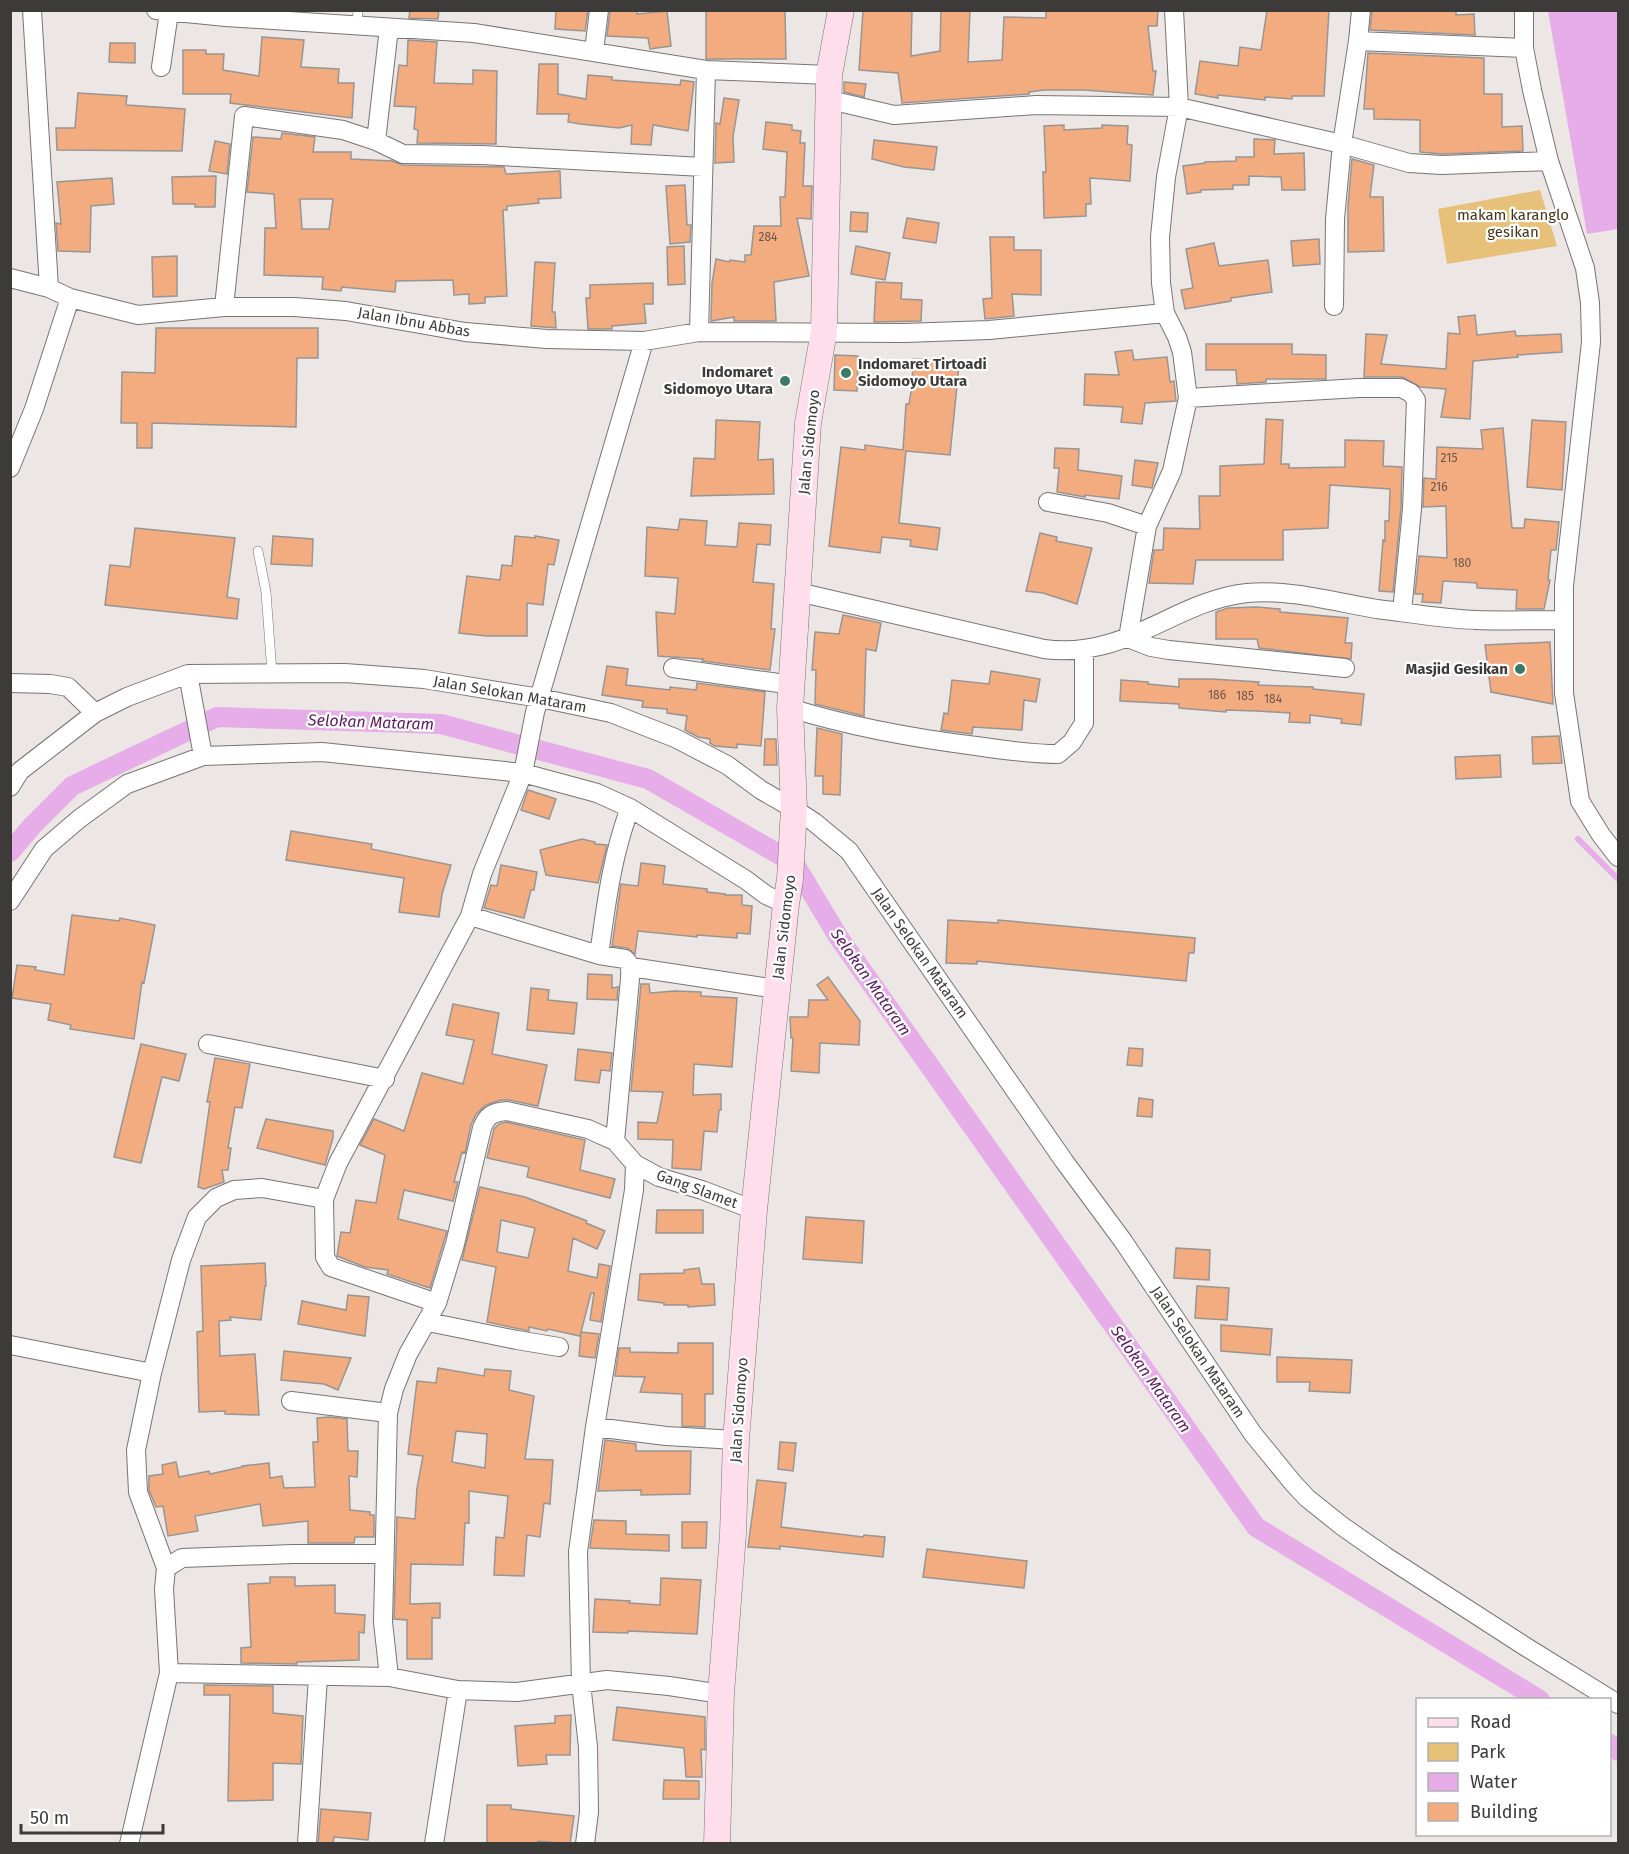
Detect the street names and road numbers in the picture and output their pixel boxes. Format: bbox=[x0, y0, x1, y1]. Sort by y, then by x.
street label: Jalan Ibnu Abbas bbox=[356, 303, 472, 341]
street label: Jalan Sidomoyo bbox=[795, 389, 823, 495]
street label: Jalan Selokan Mataram bbox=[432, 672, 588, 716]
street label: Jalan Sidomoyo bbox=[769, 873, 799, 981]
street label: Jalan Selokan Mataram bbox=[868, 884, 972, 1022]
street label: Gang Slamet bbox=[654, 1166, 741, 1212]
street label: Jalan Selokan Mataram bbox=[1147, 1283, 1249, 1421]
street label: Jalan Sidomoyo bbox=[726, 1357, 752, 1463]

